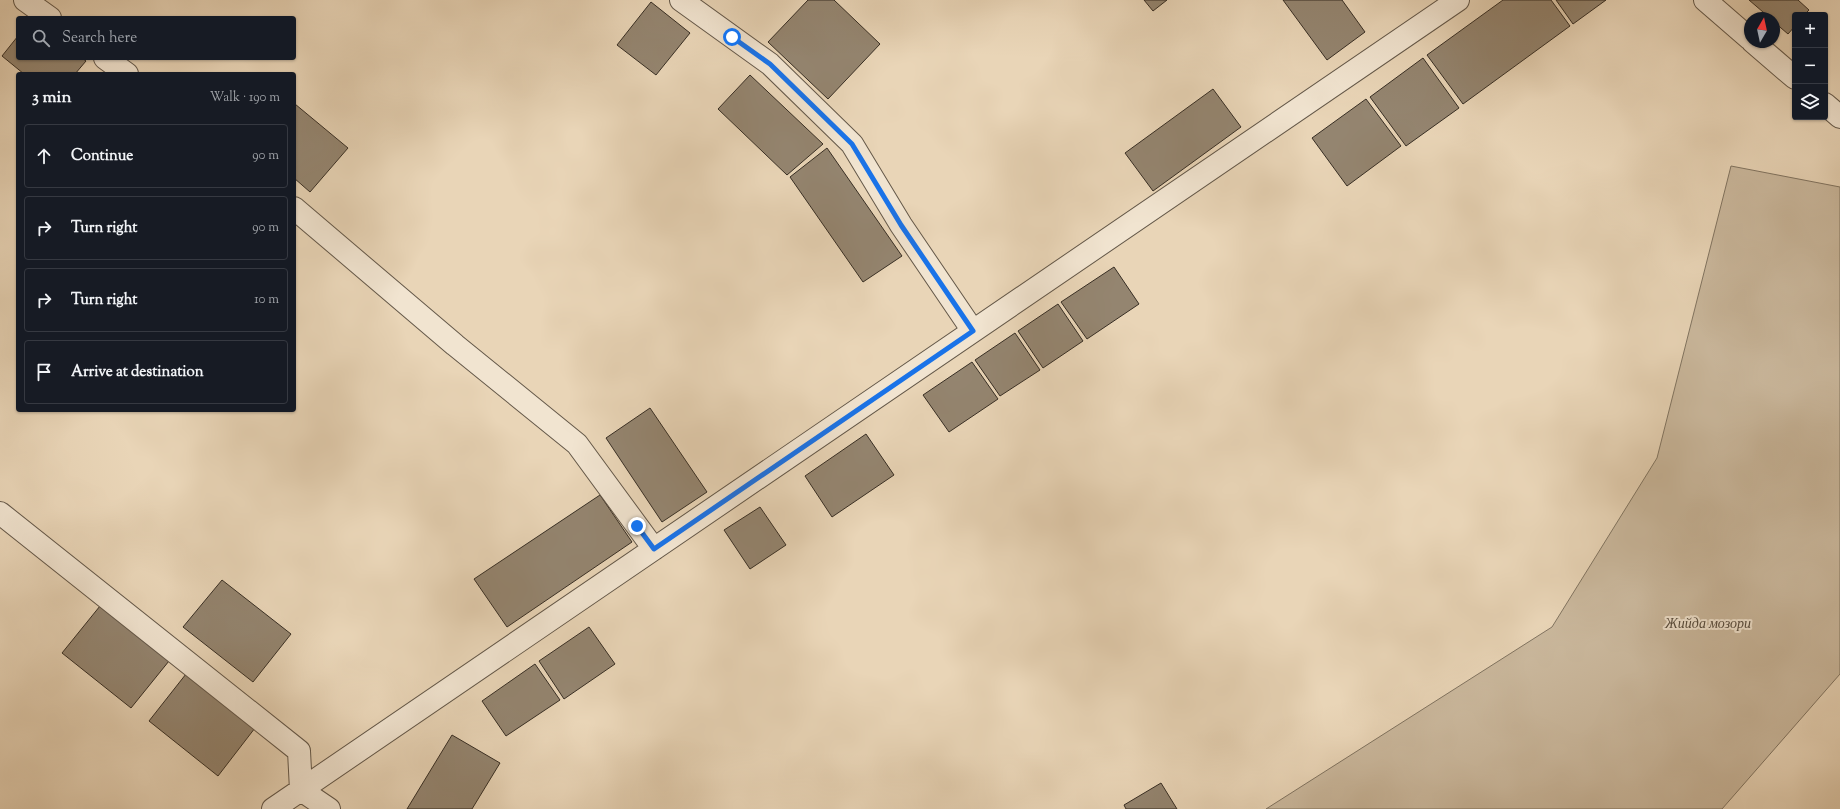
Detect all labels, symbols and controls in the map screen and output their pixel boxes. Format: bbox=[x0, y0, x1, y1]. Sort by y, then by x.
north arrow bbox=[1744, 12, 1780, 48]
map controls bbox=[1792, 12, 1828, 120]
button: + bbox=[1792, 12, 1828, 48]
search box bbox=[16, 16, 296, 60]
icon: search bbox=[30, 27, 52, 49]
text: Search here bbox=[62, 28, 137, 49]
route start bbox=[723, 28, 741, 46]
button: − bbox=[1792, 48, 1828, 84]
button: layers bbox=[1792, 84, 1828, 120]
text: 3 min bbox=[32, 86, 71, 110]
text: Walk · 190 m bbox=[210, 89, 280, 107]
icon: ahead bbox=[33, 145, 55, 167]
text: Continue bbox=[71, 146, 133, 167]
text: 90 m bbox=[252, 147, 279, 165]
icon: right bbox=[33, 217, 55, 239]
text: Turn right bbox=[71, 218, 137, 239]
text: 90 m bbox=[252, 219, 279, 237]
icon: right bbox=[33, 289, 55, 311]
text: Turn right bbox=[71, 290, 137, 311]
text: 10 m bbox=[254, 291, 279, 309]
icon: arrive bbox=[33, 361, 55, 383]
text: Arrive at destination bbox=[71, 362, 204, 383]
route end bbox=[628, 517, 646, 535]
park label: Жийда мозори bbox=[1664, 615, 1751, 635]

